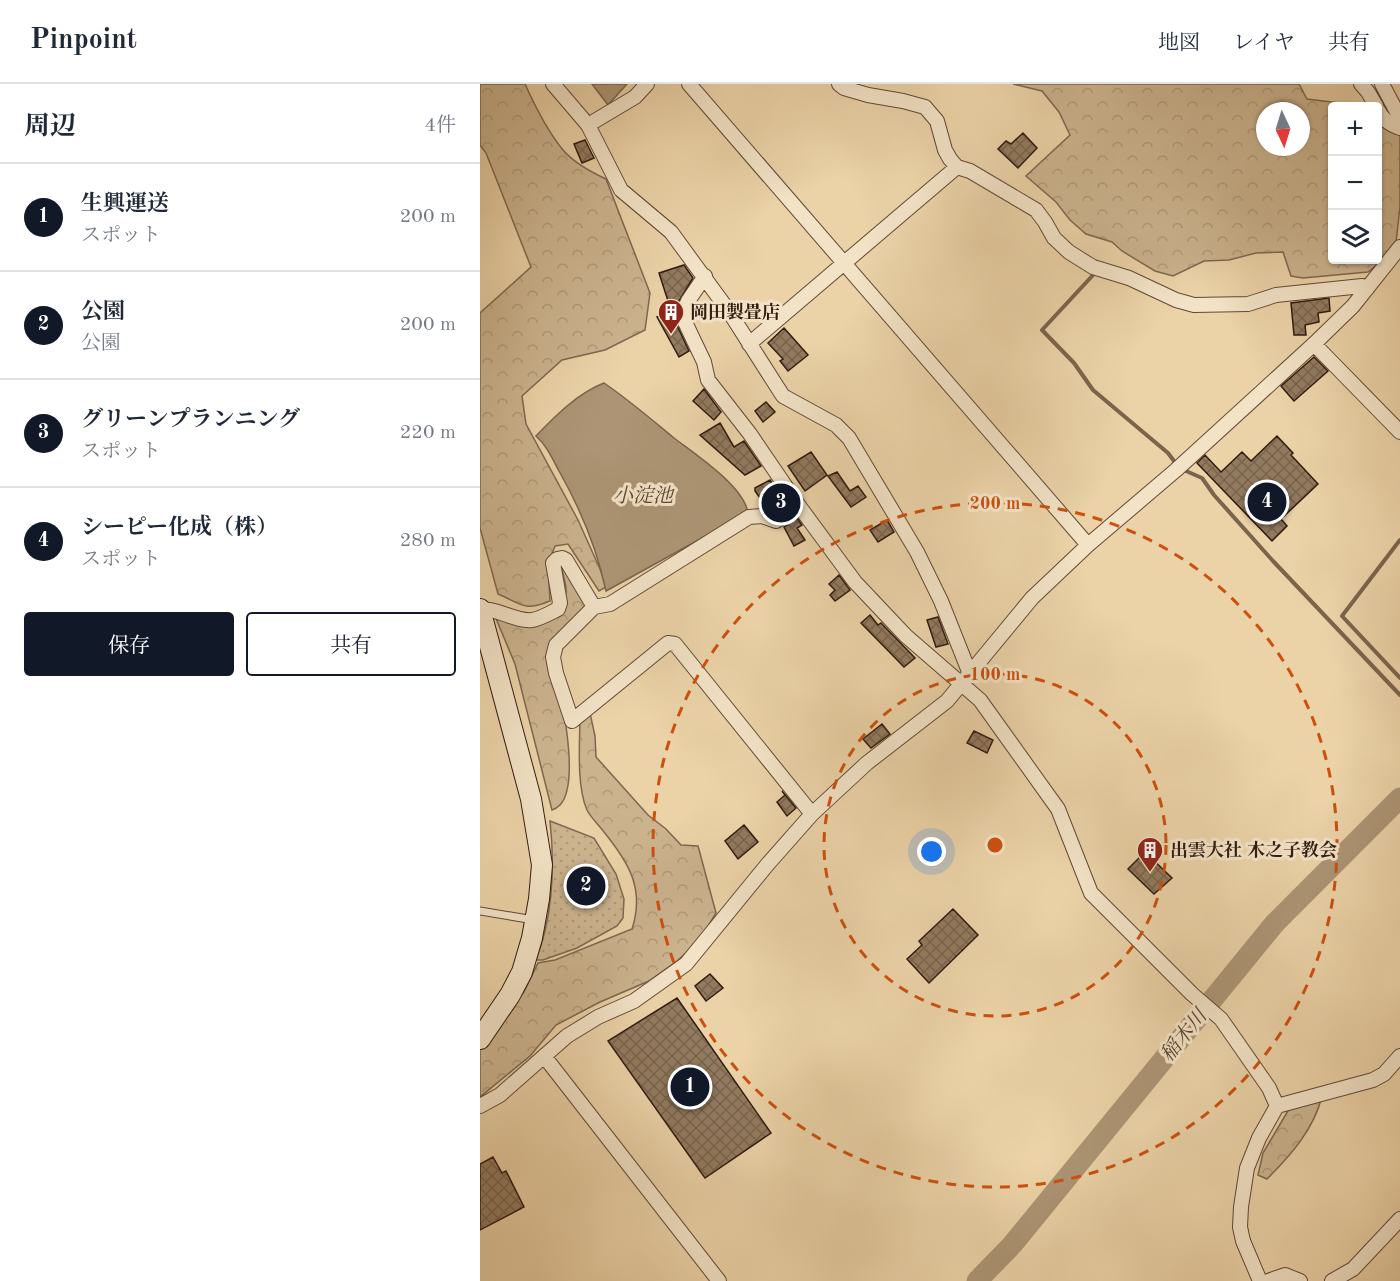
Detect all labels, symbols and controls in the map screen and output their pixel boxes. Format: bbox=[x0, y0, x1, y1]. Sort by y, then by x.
text: Pinpoint bbox=[30, 27, 137, 55]
text: 地図 bbox=[1158, 33, 1200, 54]
text: レイヤ bbox=[1233, 33, 1295, 54]
text: 共有 bbox=[1328, 33, 1370, 54]
north arrow bbox=[1256, 102, 1310, 156]
map controls bbox=[1328, 102, 1382, 264]
button: + bbox=[1328, 102, 1382, 156]
text: 周辺 bbox=[24, 114, 76, 140]
text: 4件 bbox=[424, 116, 456, 136]
button: − bbox=[1328, 156, 1382, 210]
text: 生興運送 bbox=[81, 193, 169, 215]
text: 1 bbox=[38, 207, 49, 227]
text: 200 m bbox=[400, 207, 456, 227]
button: layers bbox=[1328, 210, 1382, 264]
text: スポット bbox=[81, 226, 161, 246]
building icon: 岡田製畳店 bbox=[656, 297, 686, 335]
text: 公園 bbox=[81, 301, 125, 323]
place label: 岡田製畳店 bbox=[690, 302, 780, 322]
text: 2 bbox=[38, 315, 49, 335]
text: 200 m bbox=[400, 315, 456, 335]
text: 公園 bbox=[81, 334, 121, 354]
text: グリーンプランニング bbox=[81, 409, 300, 431]
text: 3 bbox=[38, 423, 49, 443]
text: 220 m bbox=[400, 423, 456, 443]
text: スポット bbox=[81, 442, 161, 462]
pin: 3 bbox=[762, 480, 800, 526]
pin: 4 bbox=[1248, 480, 1286, 524]
water label: 小淀池 bbox=[613, 485, 675, 507]
text: 200 m bbox=[970, 495, 1020, 513]
text: シーピー化成（株） bbox=[81, 517, 278, 539]
text: 4 bbox=[38, 531, 49, 551]
text: 280 m bbox=[400, 531, 456, 551]
text: スポット bbox=[81, 550, 161, 570]
button: 保存 bbox=[24, 612, 234, 676]
button: 共有 bbox=[246, 612, 456, 676]
text: 100 m bbox=[970, 666, 1020, 684]
centre of rings bbox=[985, 835, 1005, 855]
building icon: 出雲大社 木之子教会 bbox=[1135, 835, 1165, 873]
your location bbox=[917, 837, 946, 866]
place label: 出雲大社 木之子教会 bbox=[1170, 840, 1337, 860]
pin: 2 bbox=[566, 864, 606, 908]
water label: 稲木川 bbox=[1156, 1004, 1212, 1066]
pin: 1 bbox=[670, 1064, 710, 1110]

